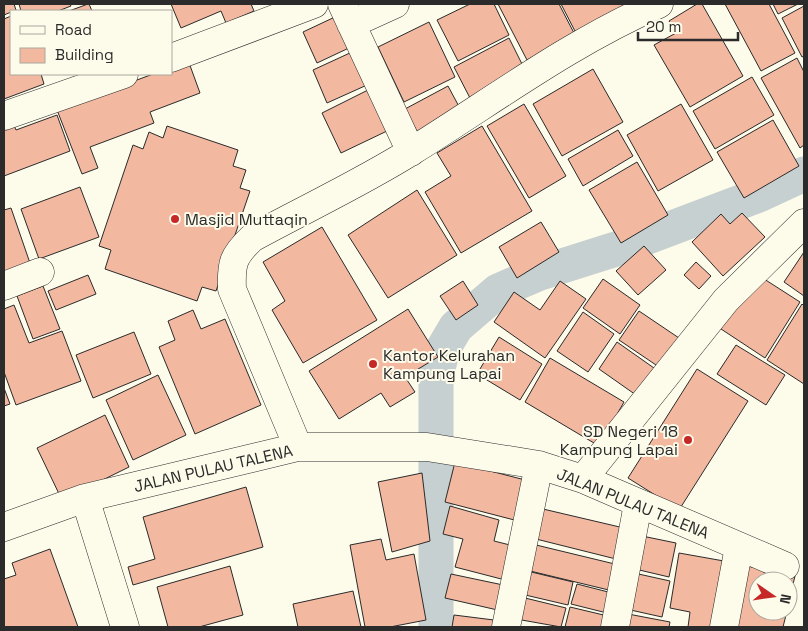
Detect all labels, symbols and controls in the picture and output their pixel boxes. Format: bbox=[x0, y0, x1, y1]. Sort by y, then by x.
legend bbox=[10, 10, 172, 75]
scale bar bbox=[638, 10, 738, 42]
text: 20 m bbox=[646, 17, 681, 36]
text: Road bbox=[55, 20, 92, 39]
text: Building bbox=[55, 45, 114, 64]
place label: Masjid Muttaqin bbox=[185, 209, 308, 230]
marker: Masjid Muttaqin bbox=[169, 213, 181, 225]
place label: Kantor Kelurahan Kampung Lapai bbox=[383, 345, 515, 384]
marker: Kantor Kelurahan Kampung Lapai bbox=[367, 358, 379, 370]
place label: SD Negeri 18 Kampung Lapai bbox=[560, 421, 678, 460]
marker: SD Negeri 18 Kampung Lapai bbox=[682, 434, 694, 446]
street label: JALAN PULAU TALENA bbox=[132, 440, 295, 497]
street label: JALAN PULAU TALENA bbox=[553, 463, 712, 544]
north arrow bbox=[748, 571, 798, 621]
text: N bbox=[776, 592, 795, 606]

